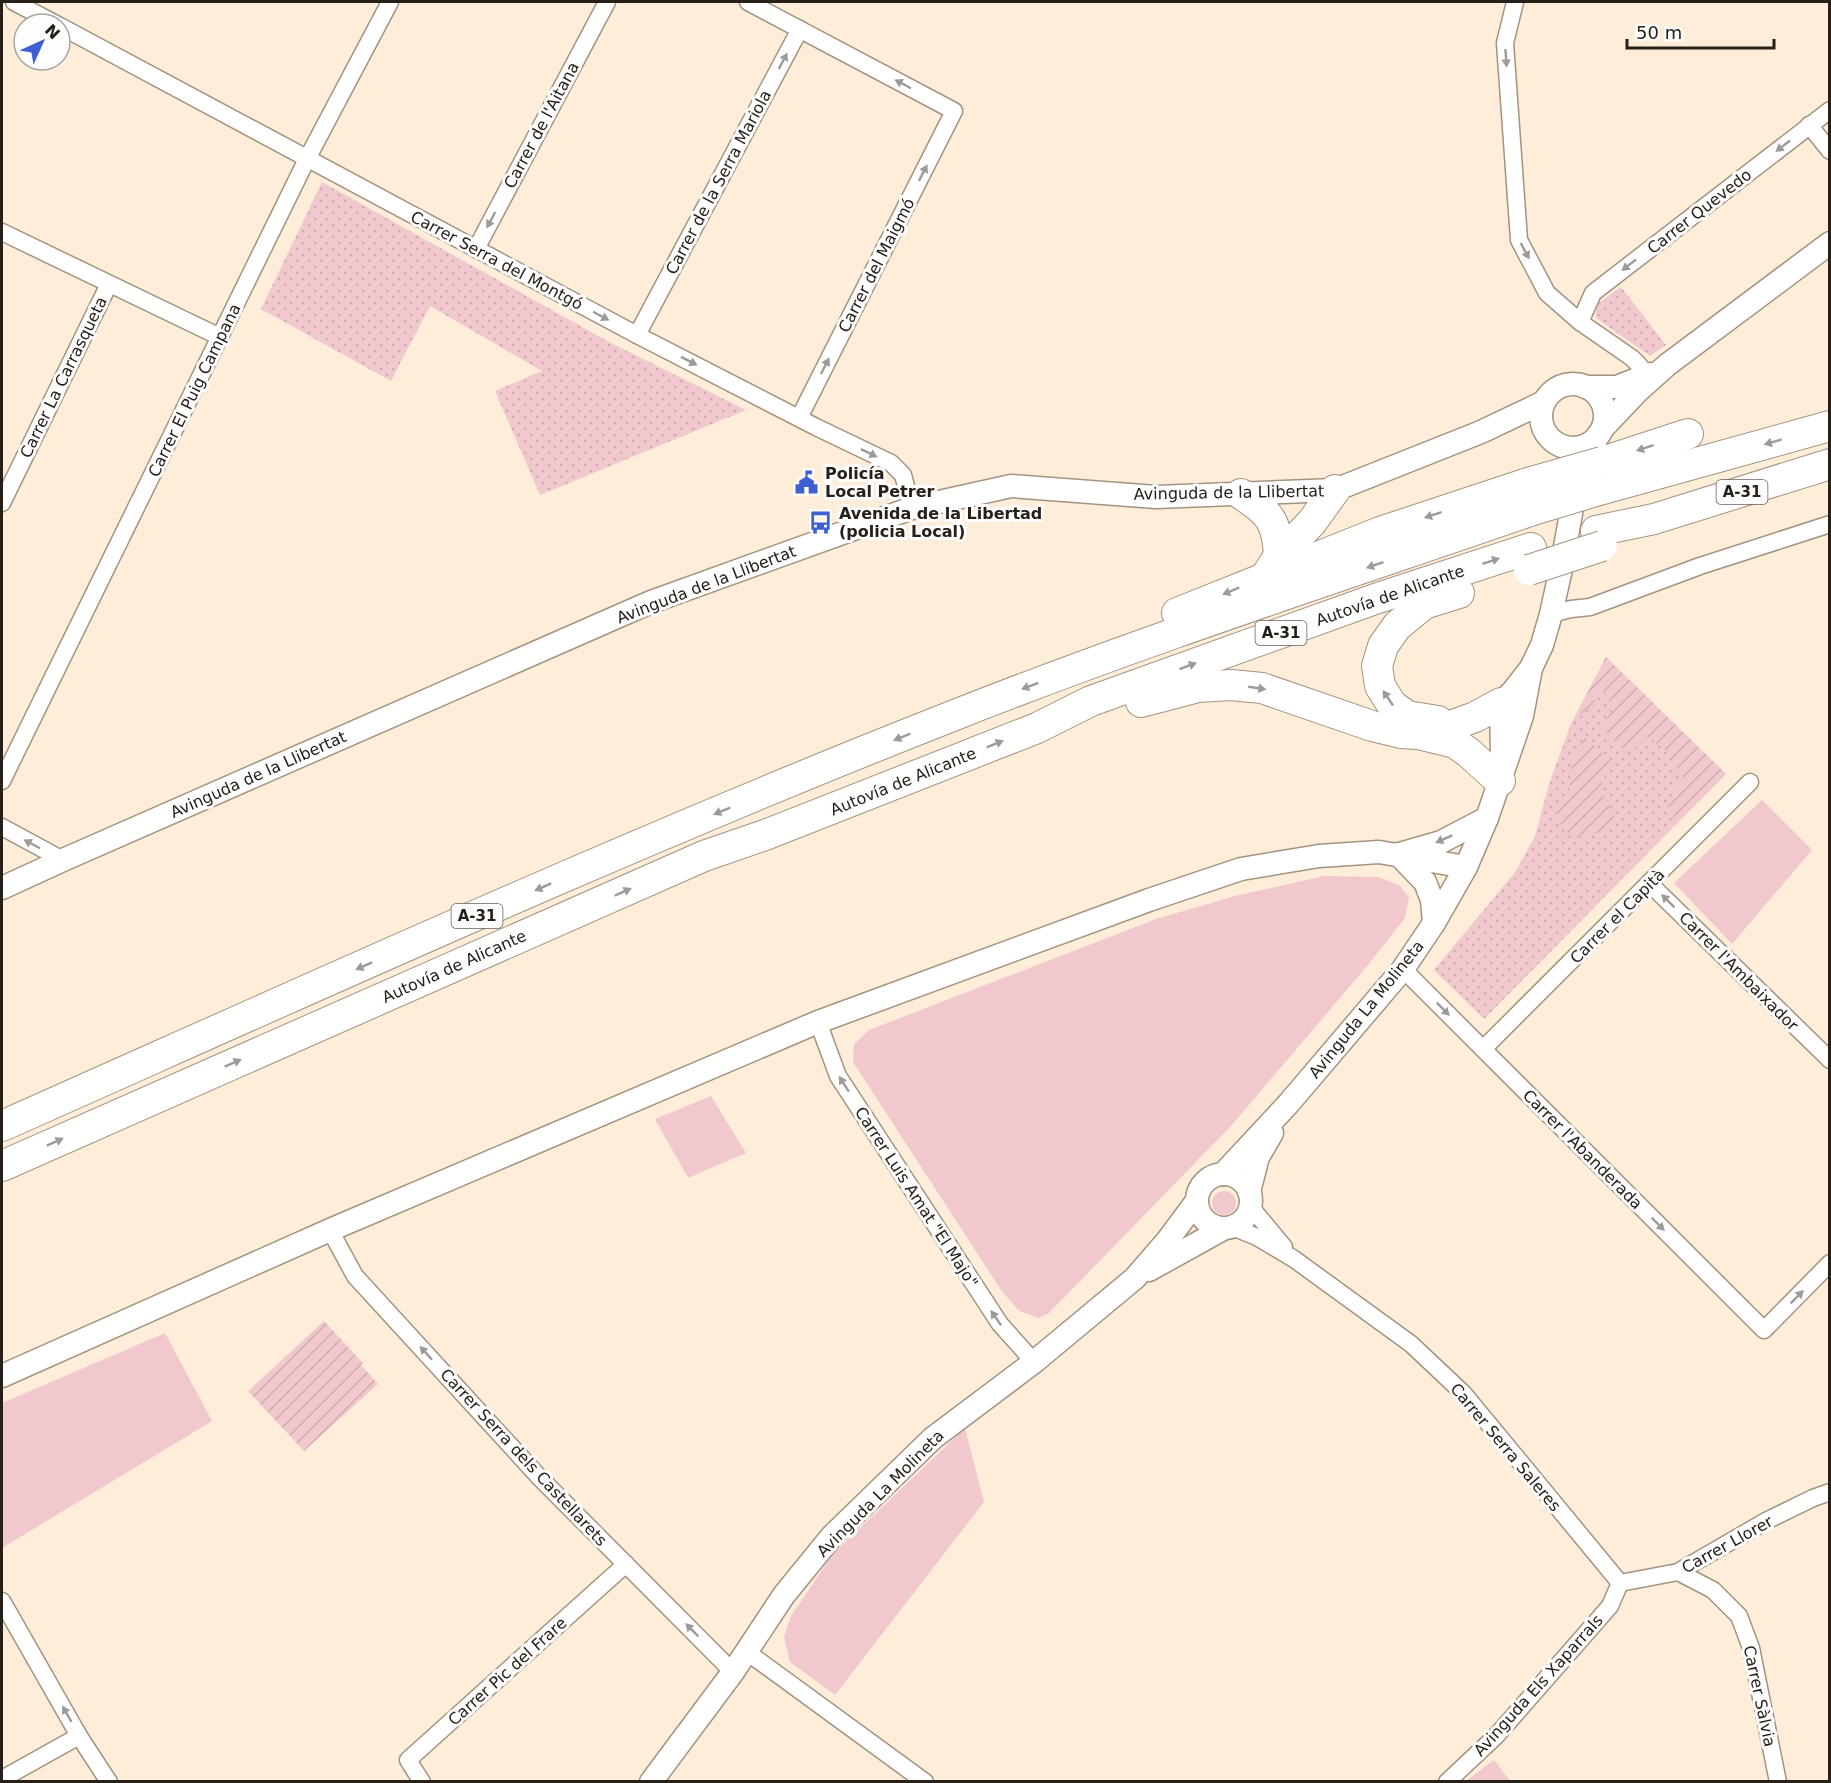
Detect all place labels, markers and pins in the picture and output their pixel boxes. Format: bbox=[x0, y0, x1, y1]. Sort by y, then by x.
place label: Policía Local Petrer bbox=[825, 464, 934, 501]
public building icon: Policía Local Petrer bbox=[794, 469, 820, 495]
place label: Avenida de la Libertad (policia Local) bbox=[839, 504, 1042, 541]
bus stop icon: Avenida de la Libertad (policia Local) bbox=[808, 509, 834, 535]

